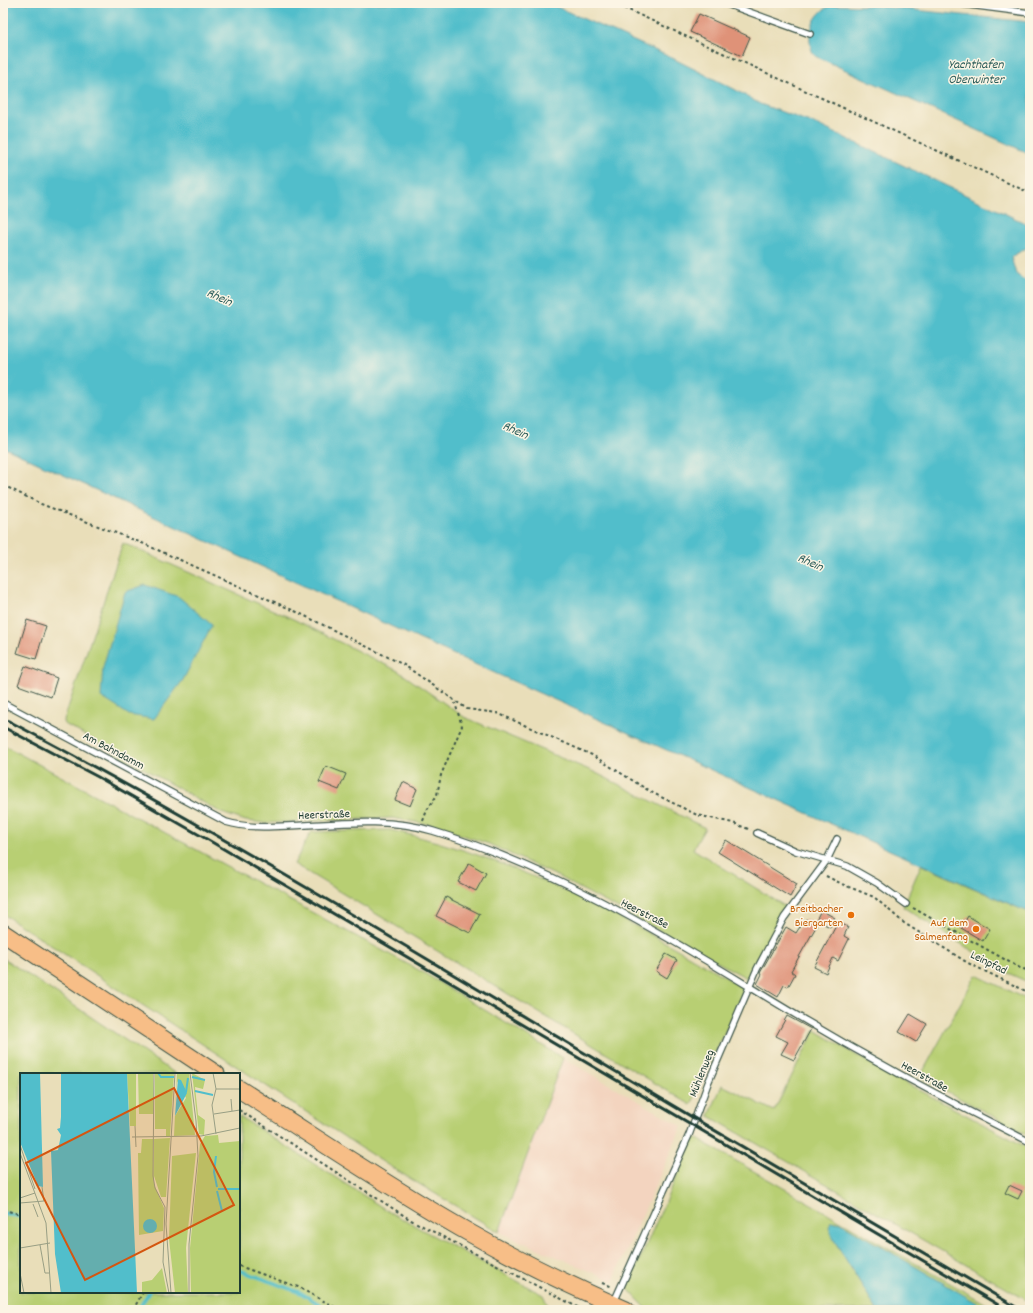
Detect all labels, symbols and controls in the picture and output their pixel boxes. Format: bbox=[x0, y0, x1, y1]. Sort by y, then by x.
water label: Yachthafen Oberwinter bbox=[948, 56, 1006, 90]
water label: Rhein bbox=[203, 284, 236, 313]
water label: Rhein bbox=[499, 417, 532, 446]
water label: Rhein bbox=[794, 549, 827, 578]
street label: Am Bahndamm bbox=[79, 728, 147, 775]
street label: Heerstraße bbox=[298, 806, 350, 825]
street label: Heerstraße bbox=[617, 895, 671, 934]
place label: Breitbacher Biergarten bbox=[790, 901, 844, 932]
marker: Breitbacher Biergarten bbox=[846, 910, 856, 920]
place label: Auf dem Salmenfang bbox=[915, 915, 968, 946]
marker: Auf dem Salmenfang bbox=[971, 924, 981, 934]
street label: Leinpfad bbox=[967, 947, 1010, 980]
street label: Mühlenweg bbox=[685, 1047, 720, 1100]
street label: Heerstraße bbox=[898, 1057, 951, 1097]
inset map bbox=[20, 1073, 240, 1293]

